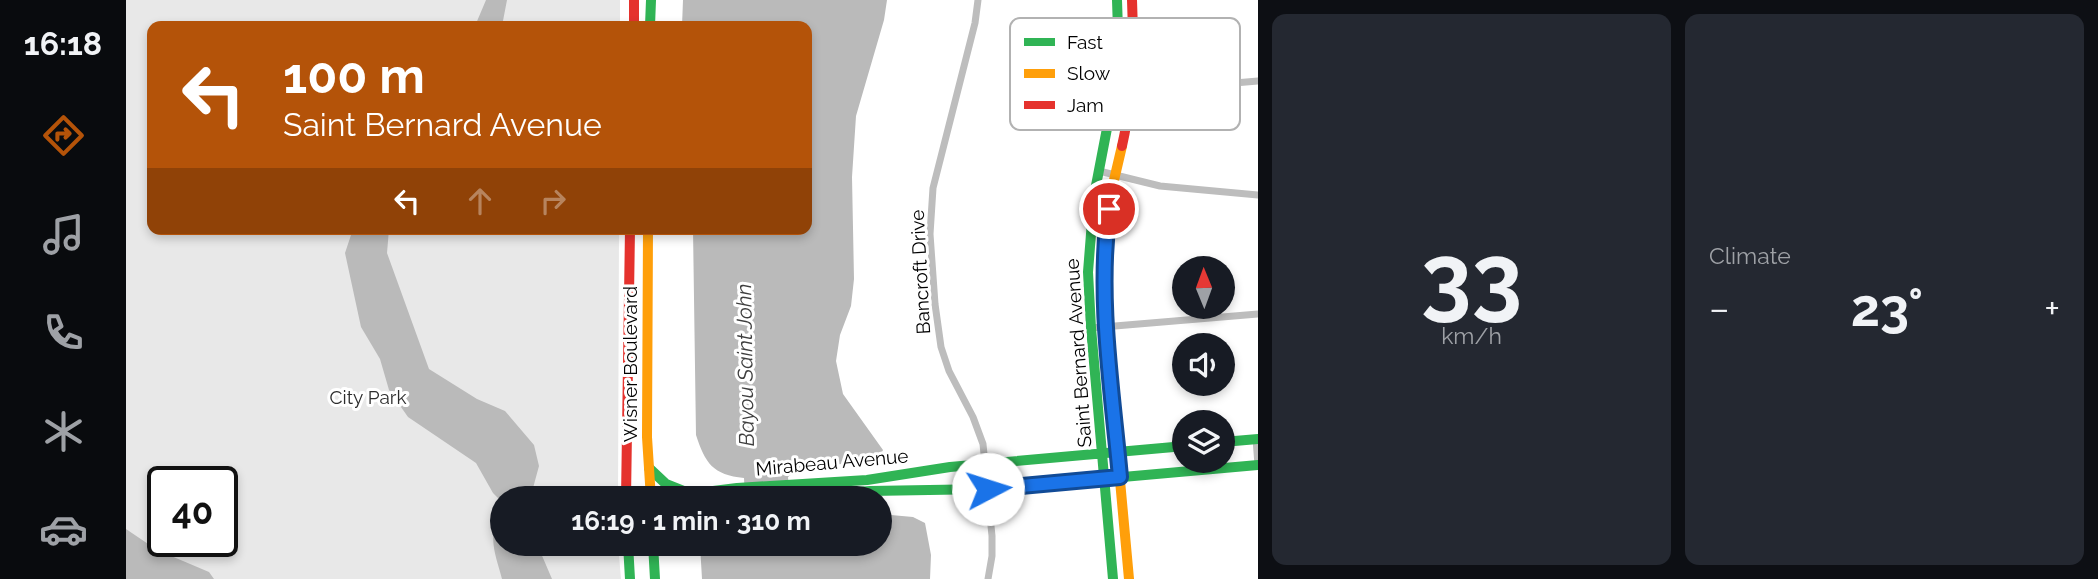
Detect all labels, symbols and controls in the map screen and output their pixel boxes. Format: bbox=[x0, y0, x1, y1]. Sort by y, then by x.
legend bbox=[1010, 18, 1240, 130]
text: 16:18 bbox=[24, 25, 102, 62]
text: Fast bbox=[1067, 31, 1103, 53]
text: 100 m bbox=[283, 47, 425, 104]
icon: left bbox=[168, 49, 259, 140]
text: Slow bbox=[1067, 62, 1111, 84]
text: Jam bbox=[1067, 94, 1104, 116]
text: Saint Bernard Avenue bbox=[283, 106, 602, 143]
icon: directions bbox=[39, 111, 88, 160]
pin bbox=[1079, 179, 1139, 239]
icon: left bbox=[388, 182, 426, 220]
icon: ahead bbox=[461, 182, 499, 220]
icon: right bbox=[534, 182, 572, 220]
icon: arrive bbox=[1090, 190, 1128, 228]
street label: Bancroft Drive bbox=[906, 209, 934, 335]
icon: music bbox=[39, 210, 88, 259]
text: 33 bbox=[1421, 223, 1522, 330]
text: Climate bbox=[1709, 242, 1791, 269]
north arrow bbox=[1172, 256, 1236, 318]
map controls bbox=[1172, 256, 1235, 473]
street label: Saint Bernard Avenue bbox=[1060, 258, 1096, 448]
text: 23° bbox=[1851, 277, 1923, 338]
water label: Bayou Saint John bbox=[731, 283, 759, 447]
street label: Wisner Boulevard bbox=[619, 286, 641, 442]
text: − bbox=[1709, 286, 1729, 331]
text: + bbox=[2044, 286, 2060, 331]
icon: phone bbox=[39, 308, 88, 357]
text: km/h bbox=[1441, 322, 1502, 349]
button: sound bbox=[1172, 333, 1235, 396]
park label: City Park bbox=[330, 386, 406, 408]
icon: climate bbox=[39, 407, 88, 456]
button: layers bbox=[1172, 410, 1235, 473]
street label: Mirabeau Avenue bbox=[755, 444, 909, 480]
position arrow bbox=[951, 452, 1025, 526]
speed limit sign: 40 bbox=[147, 466, 238, 557]
icon: car bbox=[39, 505, 88, 554]
text: 16:19 · 1 min · 310 m bbox=[571, 506, 811, 536]

